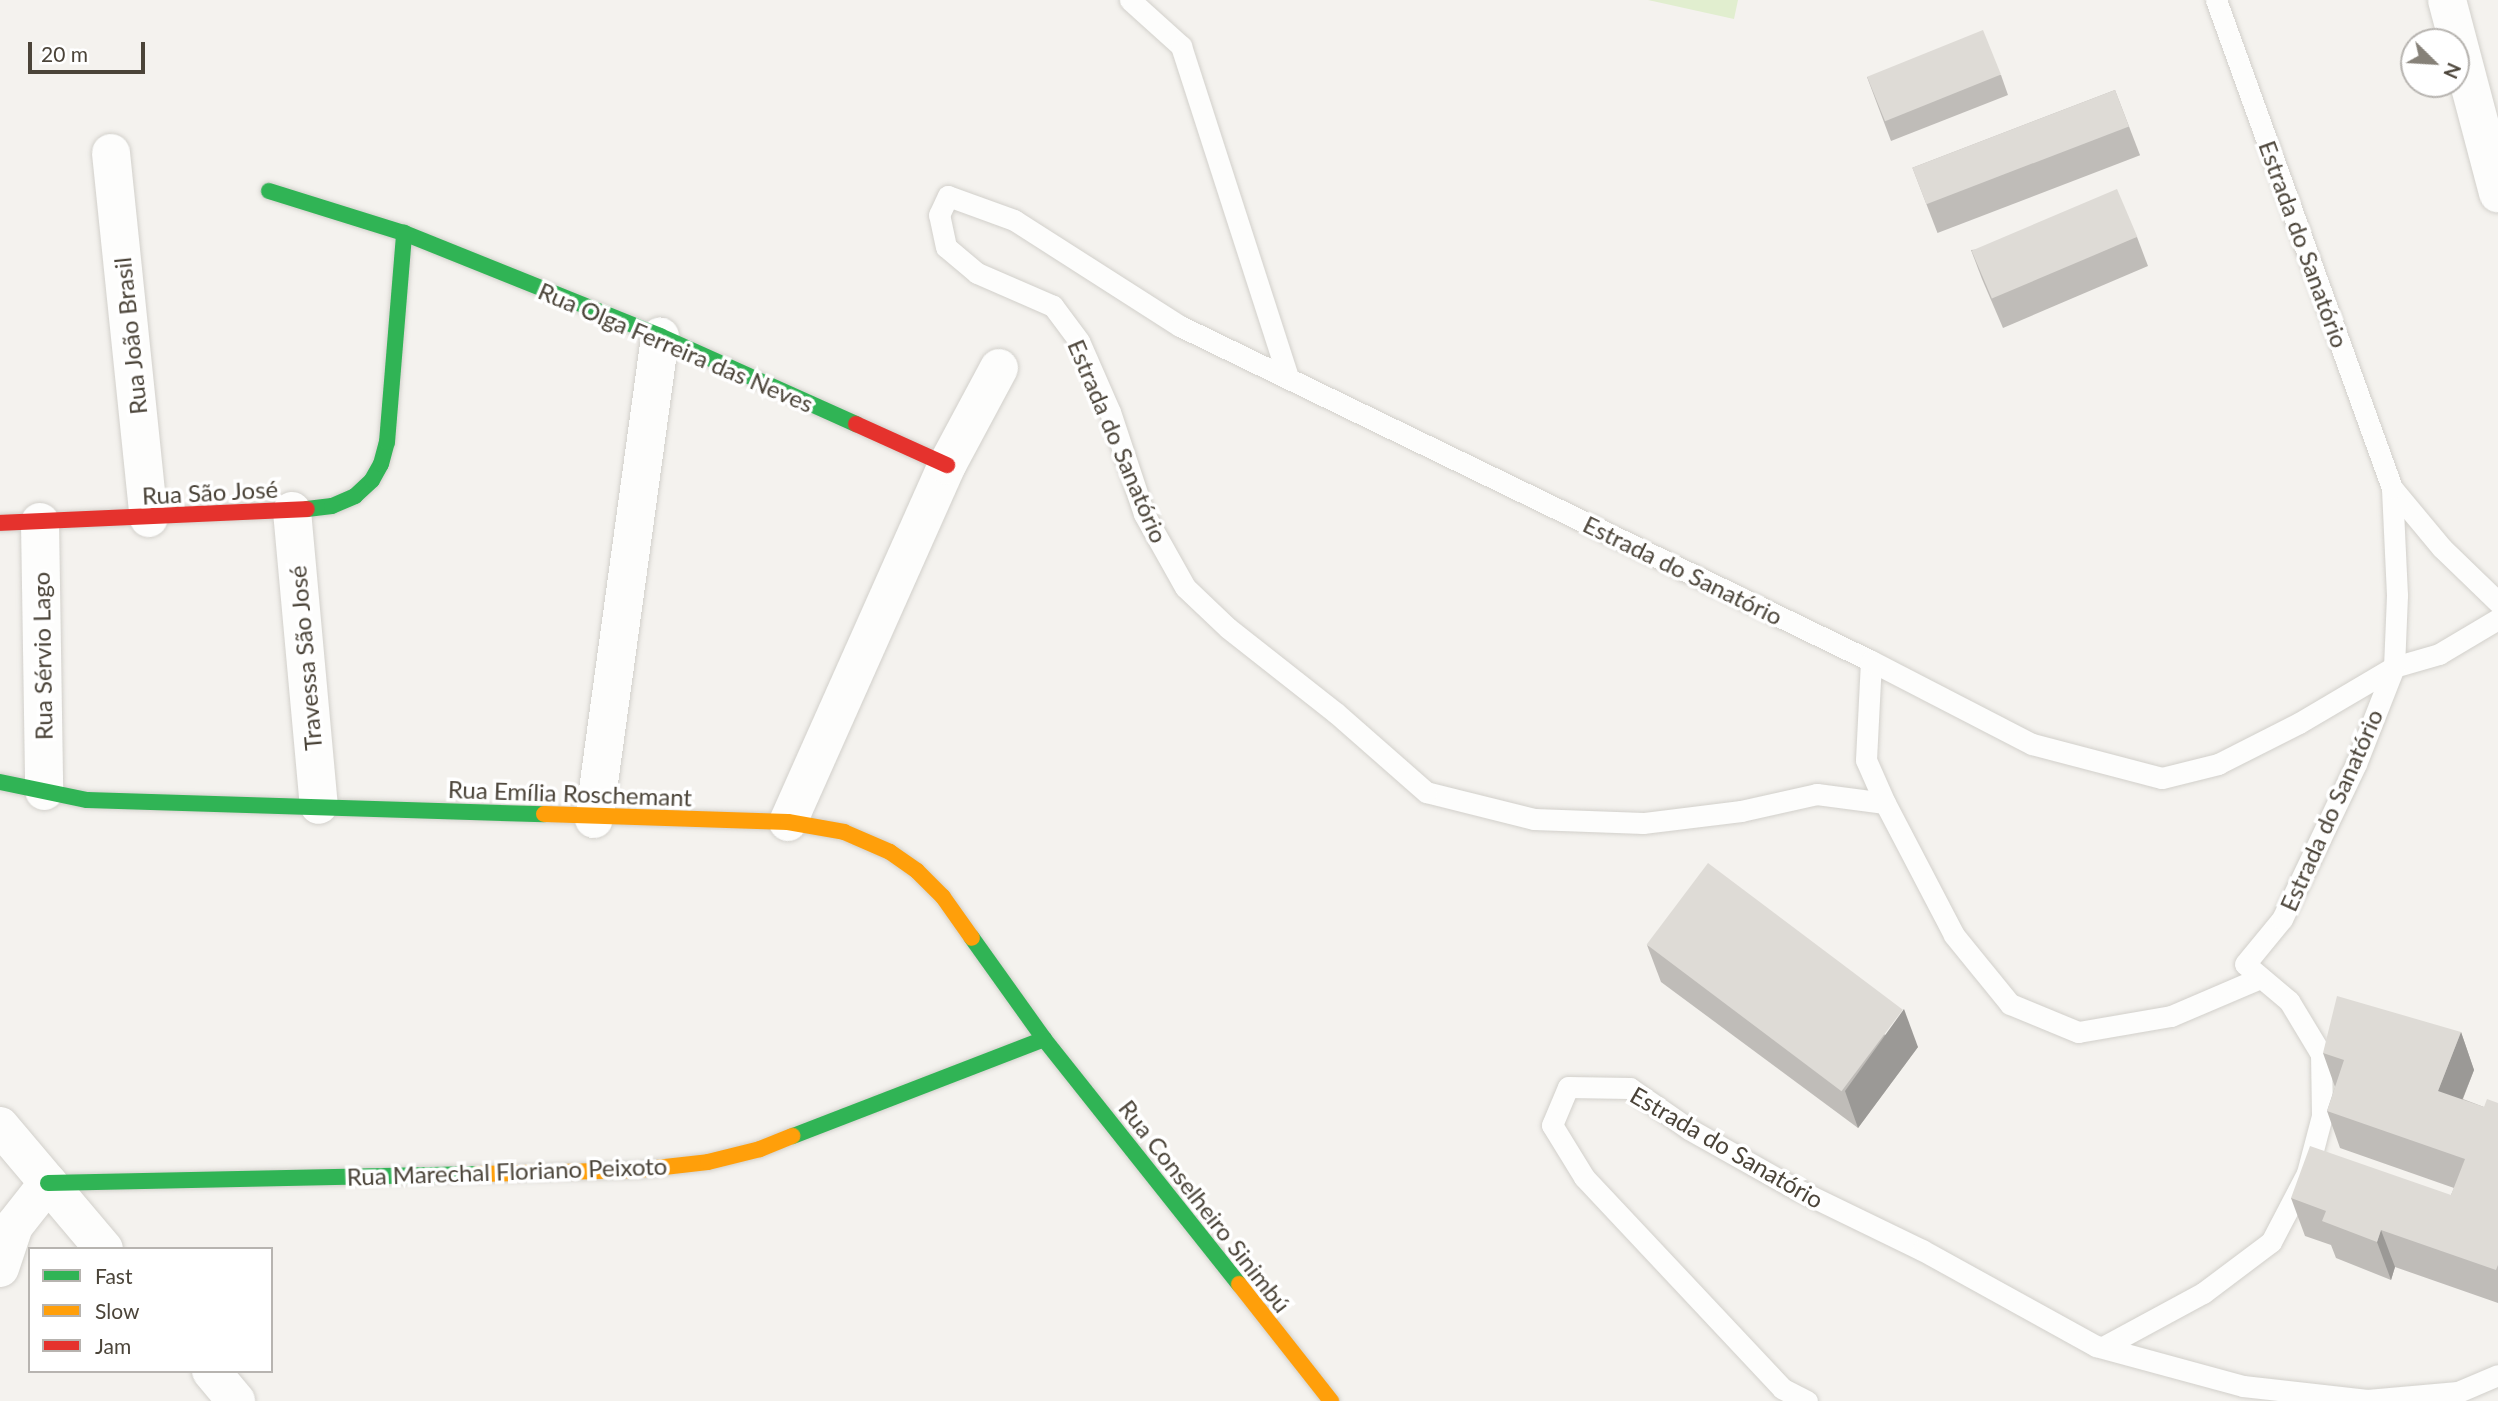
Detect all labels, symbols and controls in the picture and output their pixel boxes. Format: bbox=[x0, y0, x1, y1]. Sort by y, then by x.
scale bar bbox=[32, 28, 149, 72]
north arrow bbox=[2400, 28, 2470, 98]
text: 20 m bbox=[41, 41, 88, 66]
text: N bbox=[2439, 60, 2466, 82]
street label: Estrada do Sanatório bbox=[2253, 137, 2355, 351]
street label: Rua João Brasil bbox=[107, 256, 153, 416]
street label: Rua Olga Ferreira das Neves bbox=[534, 276, 818, 418]
street label: Estrada do Sanatório bbox=[1062, 335, 1174, 547]
street label: Rua São José bbox=[141, 474, 279, 510]
street label: Estrada do Sanatório bbox=[1579, 509, 1787, 631]
street label: Travessa São José bbox=[283, 564, 327, 752]
street label: Rua Sérvio Lago bbox=[26, 572, 58, 740]
street label: Estrada do Sanatório bbox=[2274, 705, 2388, 915]
street label: Rua Emília Roschemant bbox=[447, 774, 693, 812]
street label: Estrada do Sanatório bbox=[1625, 1080, 1829, 1214]
street label: Rua Conselheiro Sinimbú bbox=[1113, 1094, 1297, 1318]
street label: Rua Marechal Floriano Peixoto bbox=[346, 1151, 668, 1191]
legend bbox=[28, 1247, 273, 1373]
text: Fast bbox=[95, 1263, 132, 1288]
text: Slow bbox=[95, 1298, 139, 1323]
text: Jam bbox=[95, 1333, 131, 1358]

